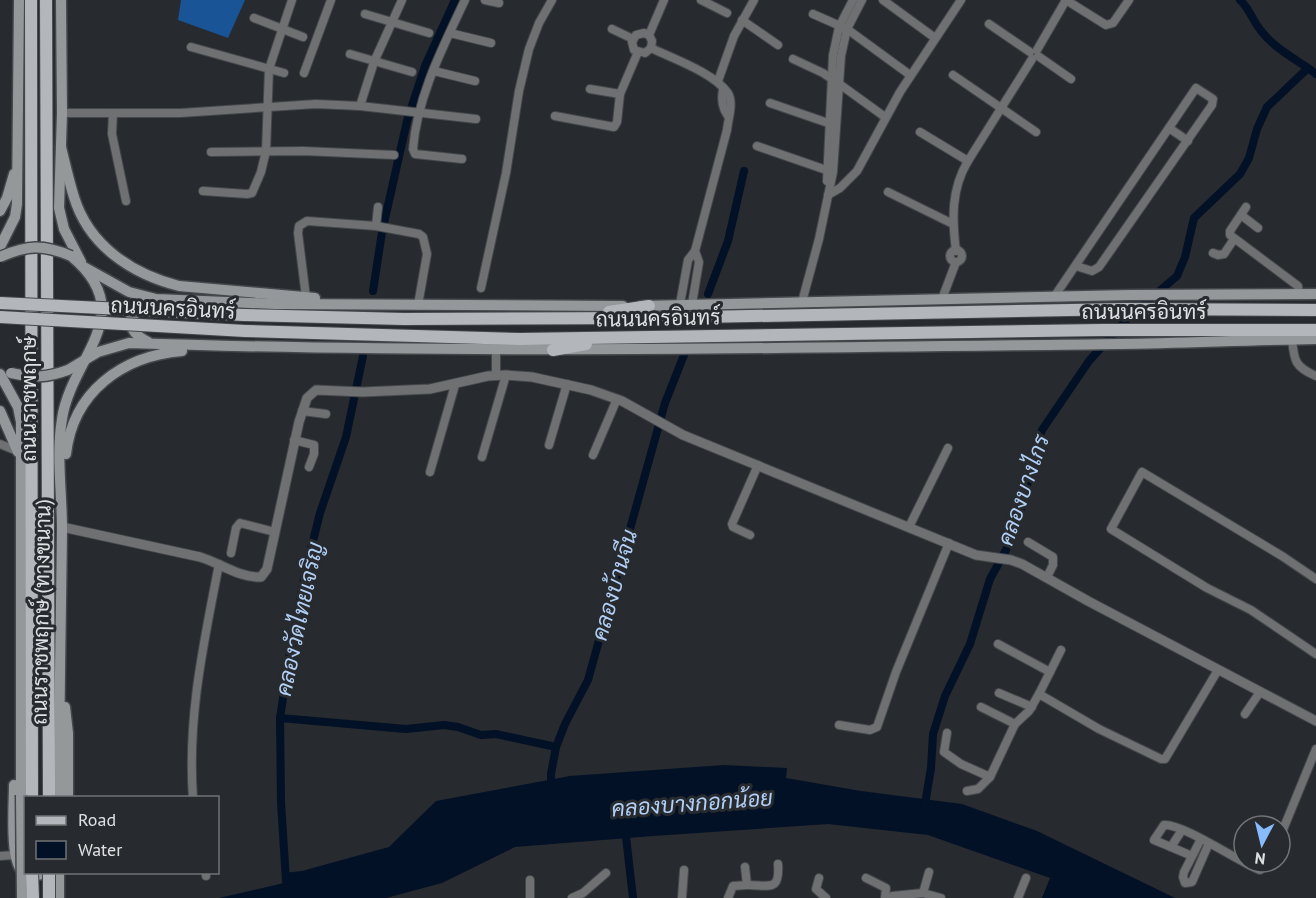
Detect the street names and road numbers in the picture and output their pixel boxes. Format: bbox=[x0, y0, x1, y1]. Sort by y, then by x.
street label: ถนนนครอินทร์ bbox=[110, 291, 236, 325]
street label: ถนนนครอินทร์ bbox=[1082, 298, 1206, 325]
street label: ถนนนครอินทร์ bbox=[595, 303, 721, 333]
street label: ถนนราชพฤกษ์ bbox=[15, 335, 42, 462]
street label: ถนนราชพฤกษ์ (ทางขนาน) bbox=[26, 499, 56, 725]

